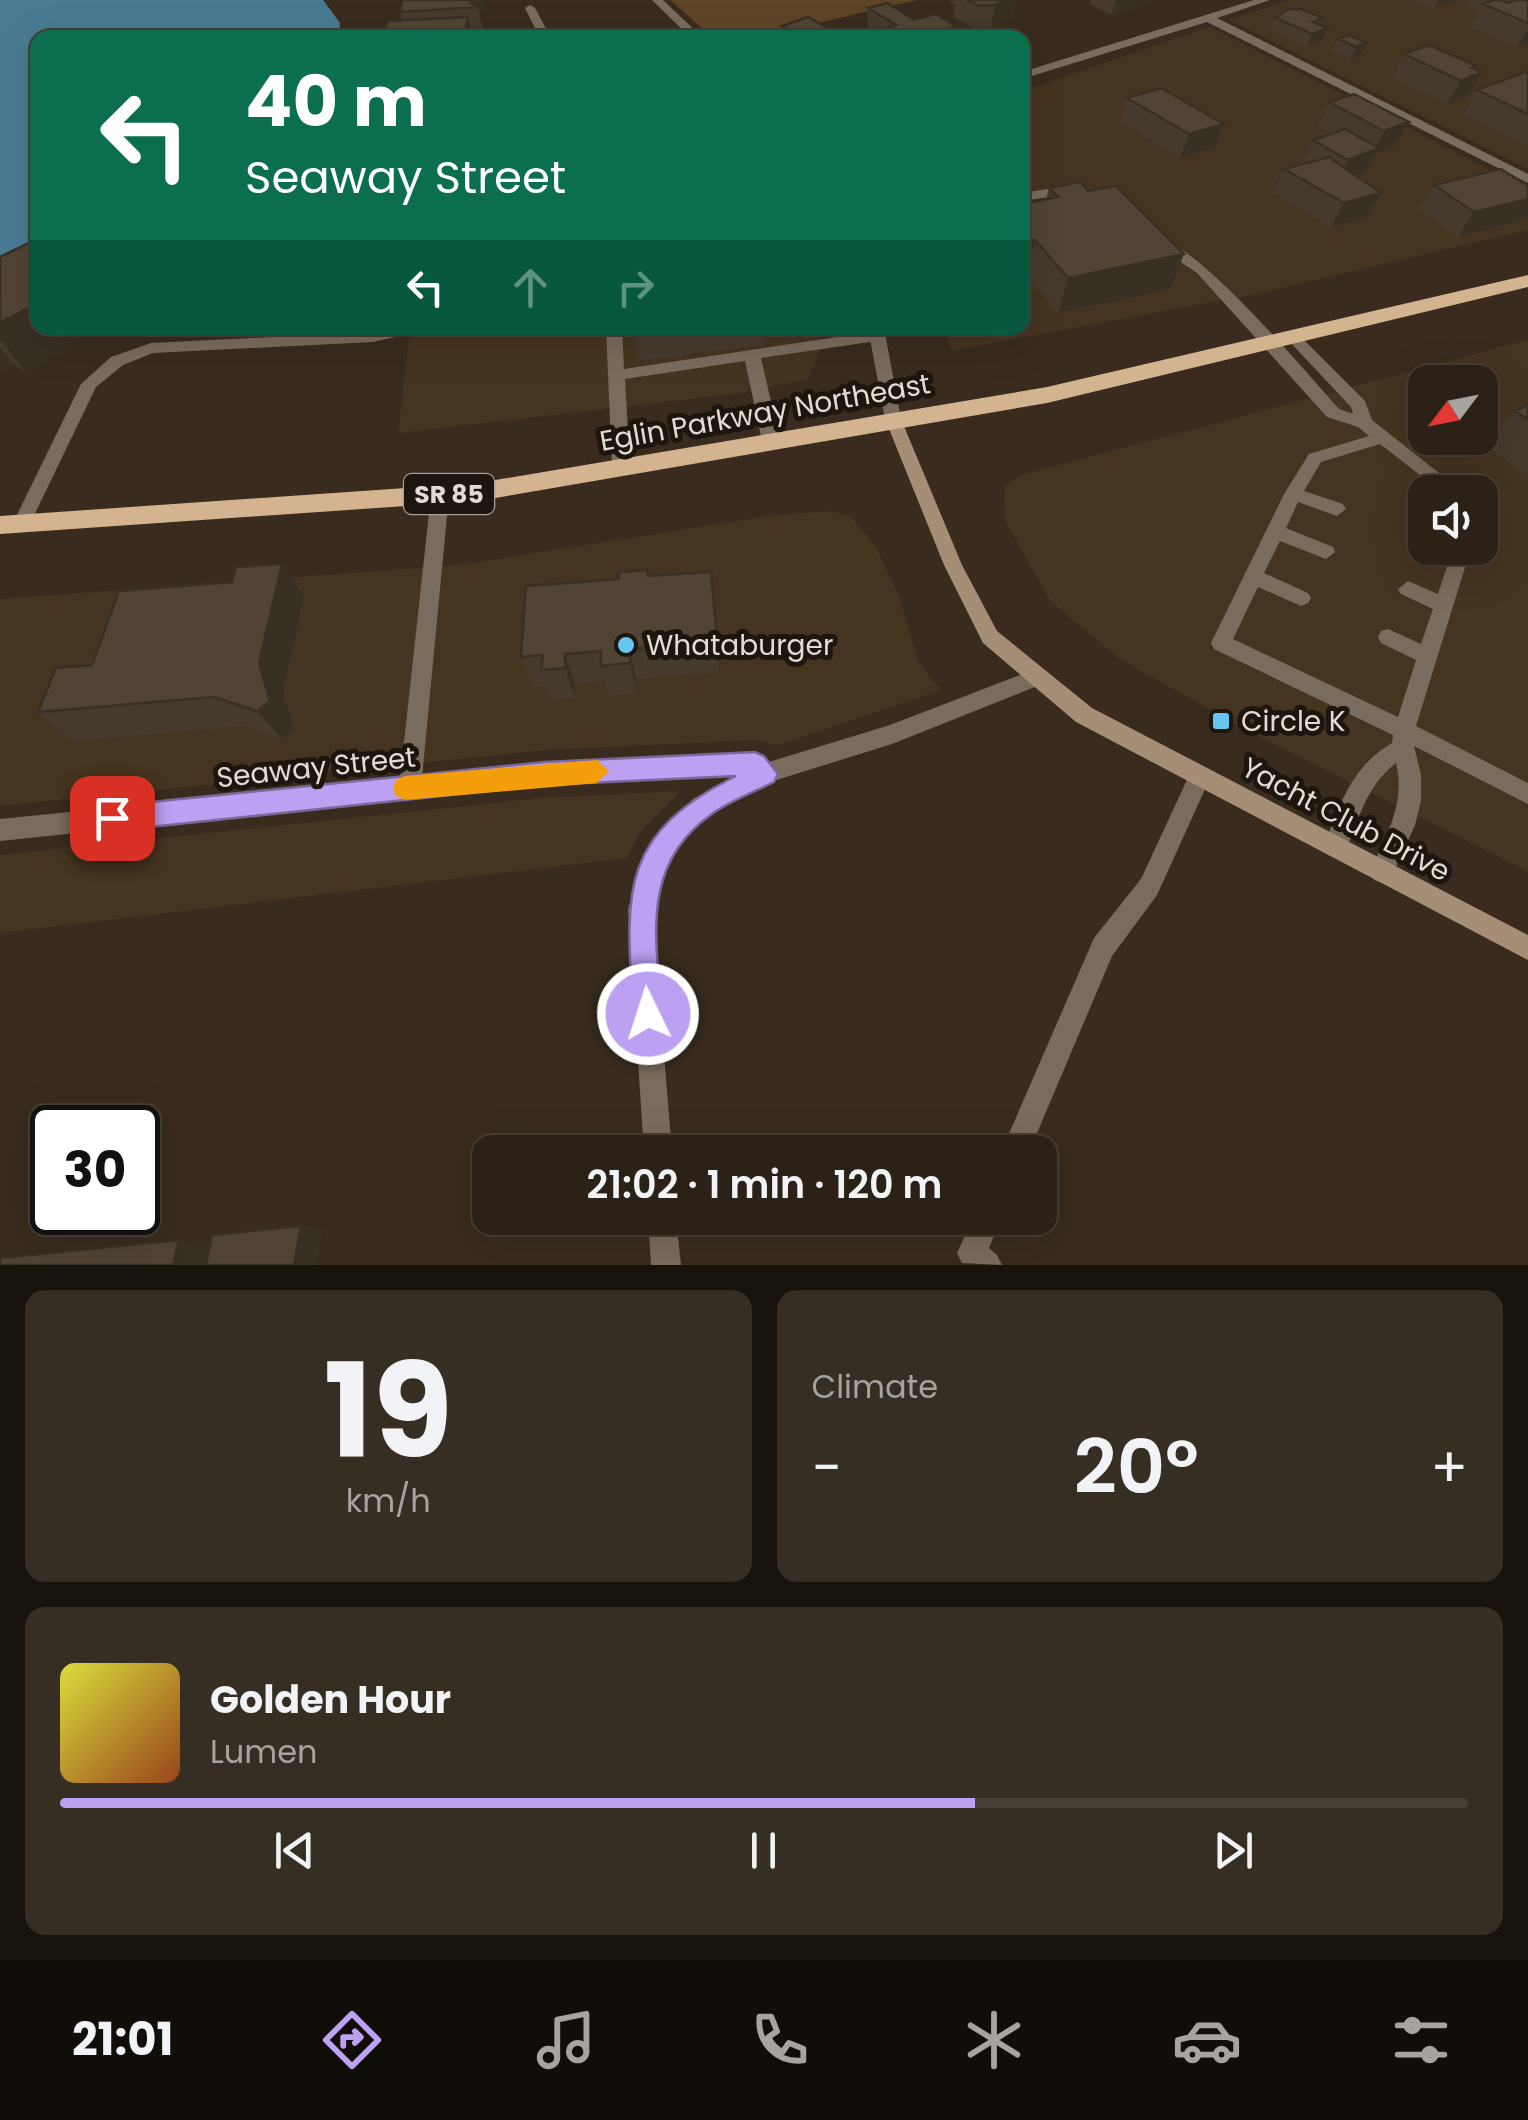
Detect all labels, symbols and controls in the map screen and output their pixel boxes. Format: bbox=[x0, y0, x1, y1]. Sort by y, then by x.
text: 40 m bbox=[245, 52, 427, 151]
icon: left bbox=[80, 70, 210, 200]
text: Seaway Street bbox=[245, 146, 566, 209]
icon: left bbox=[398, 260, 453, 315]
icon: ahead bbox=[503, 260, 558, 315]
icon: right bbox=[608, 260, 663, 315]
street label: Eglin Parkway Northeast bbox=[597, 364, 933, 461]
north arrow bbox=[1408, 365, 1498, 455]
map controls bbox=[1408, 365, 1498, 565]
road number: SR 85 bbox=[404, 474, 494, 514]
button: sound bbox=[1408, 475, 1498, 565]
place label: Whataburger bbox=[646, 626, 833, 665]
marker: Whataburger bbox=[615, 634, 637, 656]
place label: Circle K bbox=[1241, 702, 1346, 741]
marker: Circle K bbox=[1210, 710, 1232, 732]
street label: Seaway Street bbox=[215, 738, 417, 797]
street label: Yacht Club Drive bbox=[1235, 748, 1457, 891]
pin bbox=[70, 776, 155, 861]
icon: arrive bbox=[85, 791, 140, 846]
position arrow bbox=[596, 962, 700, 1066]
speed limit sign: 30 bbox=[30, 1105, 160, 1235]
text: 21:02 · 1 min · 120 m bbox=[587, 1158, 942, 1211]
text: 19 bbox=[324, 1320, 453, 1503]
text: Climate bbox=[812, 1364, 938, 1409]
text: 20° bbox=[1074, 1414, 1199, 1519]
text: − bbox=[812, 1429, 842, 1506]
text: + bbox=[1430, 1429, 1468, 1506]
text: km/h bbox=[346, 1478, 431, 1523]
text: Golden Hour bbox=[210, 1673, 451, 1726]
text: Lumen bbox=[210, 1729, 318, 1774]
icon: previous bbox=[267, 1823, 322, 1878]
icon: pause bbox=[736, 1823, 791, 1878]
icon: next bbox=[1206, 1823, 1261, 1878]
icon: directions bbox=[317, 2005, 387, 2075]
icon: music bbox=[531, 2005, 601, 2075]
icon: phone bbox=[745, 2005, 815, 2075]
icon: climate bbox=[959, 2005, 1029, 2075]
icon: car bbox=[1172, 2005, 1242, 2075]
icon: filters bbox=[1386, 2005, 1456, 2075]
text: 21:01 bbox=[72, 2008, 174, 2071]

